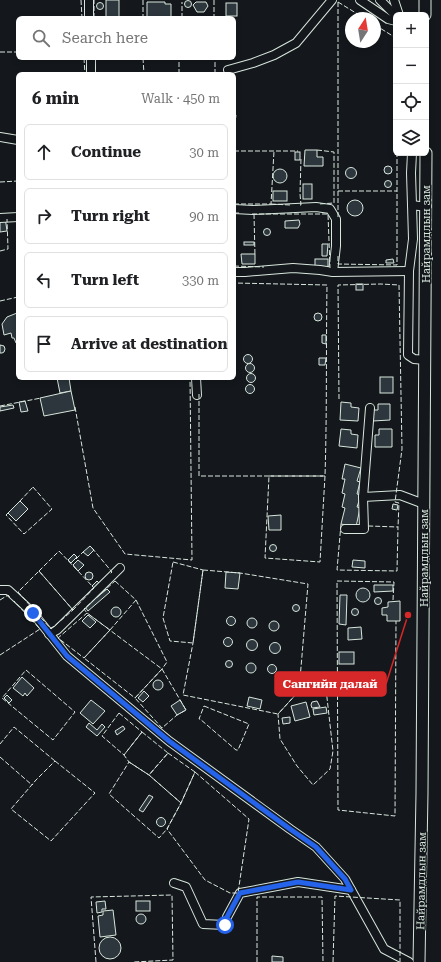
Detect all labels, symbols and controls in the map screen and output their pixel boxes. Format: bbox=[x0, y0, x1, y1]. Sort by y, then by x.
north arrow bbox=[345, 12, 381, 48]
map controls bbox=[393, 12, 429, 156]
button: + bbox=[393, 12, 429, 48]
search box bbox=[16, 16, 236, 60]
icon: search bbox=[30, 27, 52, 49]
text: Search here bbox=[62, 29, 148, 47]
button: − bbox=[393, 48, 429, 84]
button: locate bbox=[393, 84, 429, 120]
text: 6 min bbox=[32, 88, 79, 108]
text: Walk · 450 m bbox=[141, 91, 220, 106]
button: layers bbox=[393, 120, 429, 156]
icon: ahead bbox=[33, 141, 55, 163]
text: Continue bbox=[71, 143, 141, 161]
text: 30 m bbox=[189, 145, 219, 160]
street label: Найрамдлын зам bbox=[420, 185, 433, 283]
icon: right bbox=[33, 205, 55, 227]
text: Turn right bbox=[71, 207, 150, 225]
text: 90 m bbox=[189, 209, 219, 224]
icon: left bbox=[33, 269, 55, 291]
text: Turn left bbox=[71, 271, 139, 289]
text: 330 m bbox=[182, 273, 219, 288]
icon: arrive bbox=[33, 333, 55, 355]
text: Arrive at destination bbox=[71, 335, 227, 353]
street label: Найрамдлын зам bbox=[418, 509, 431, 607]
route end bbox=[24, 604, 42, 622]
callout: Сангийн далай bbox=[275, 672, 386, 696]
text: Сангийн далай bbox=[283, 677, 377, 691]
street label: Найрамдлын зам bbox=[414, 832, 429, 930]
route start bbox=[216, 916, 234, 934]

